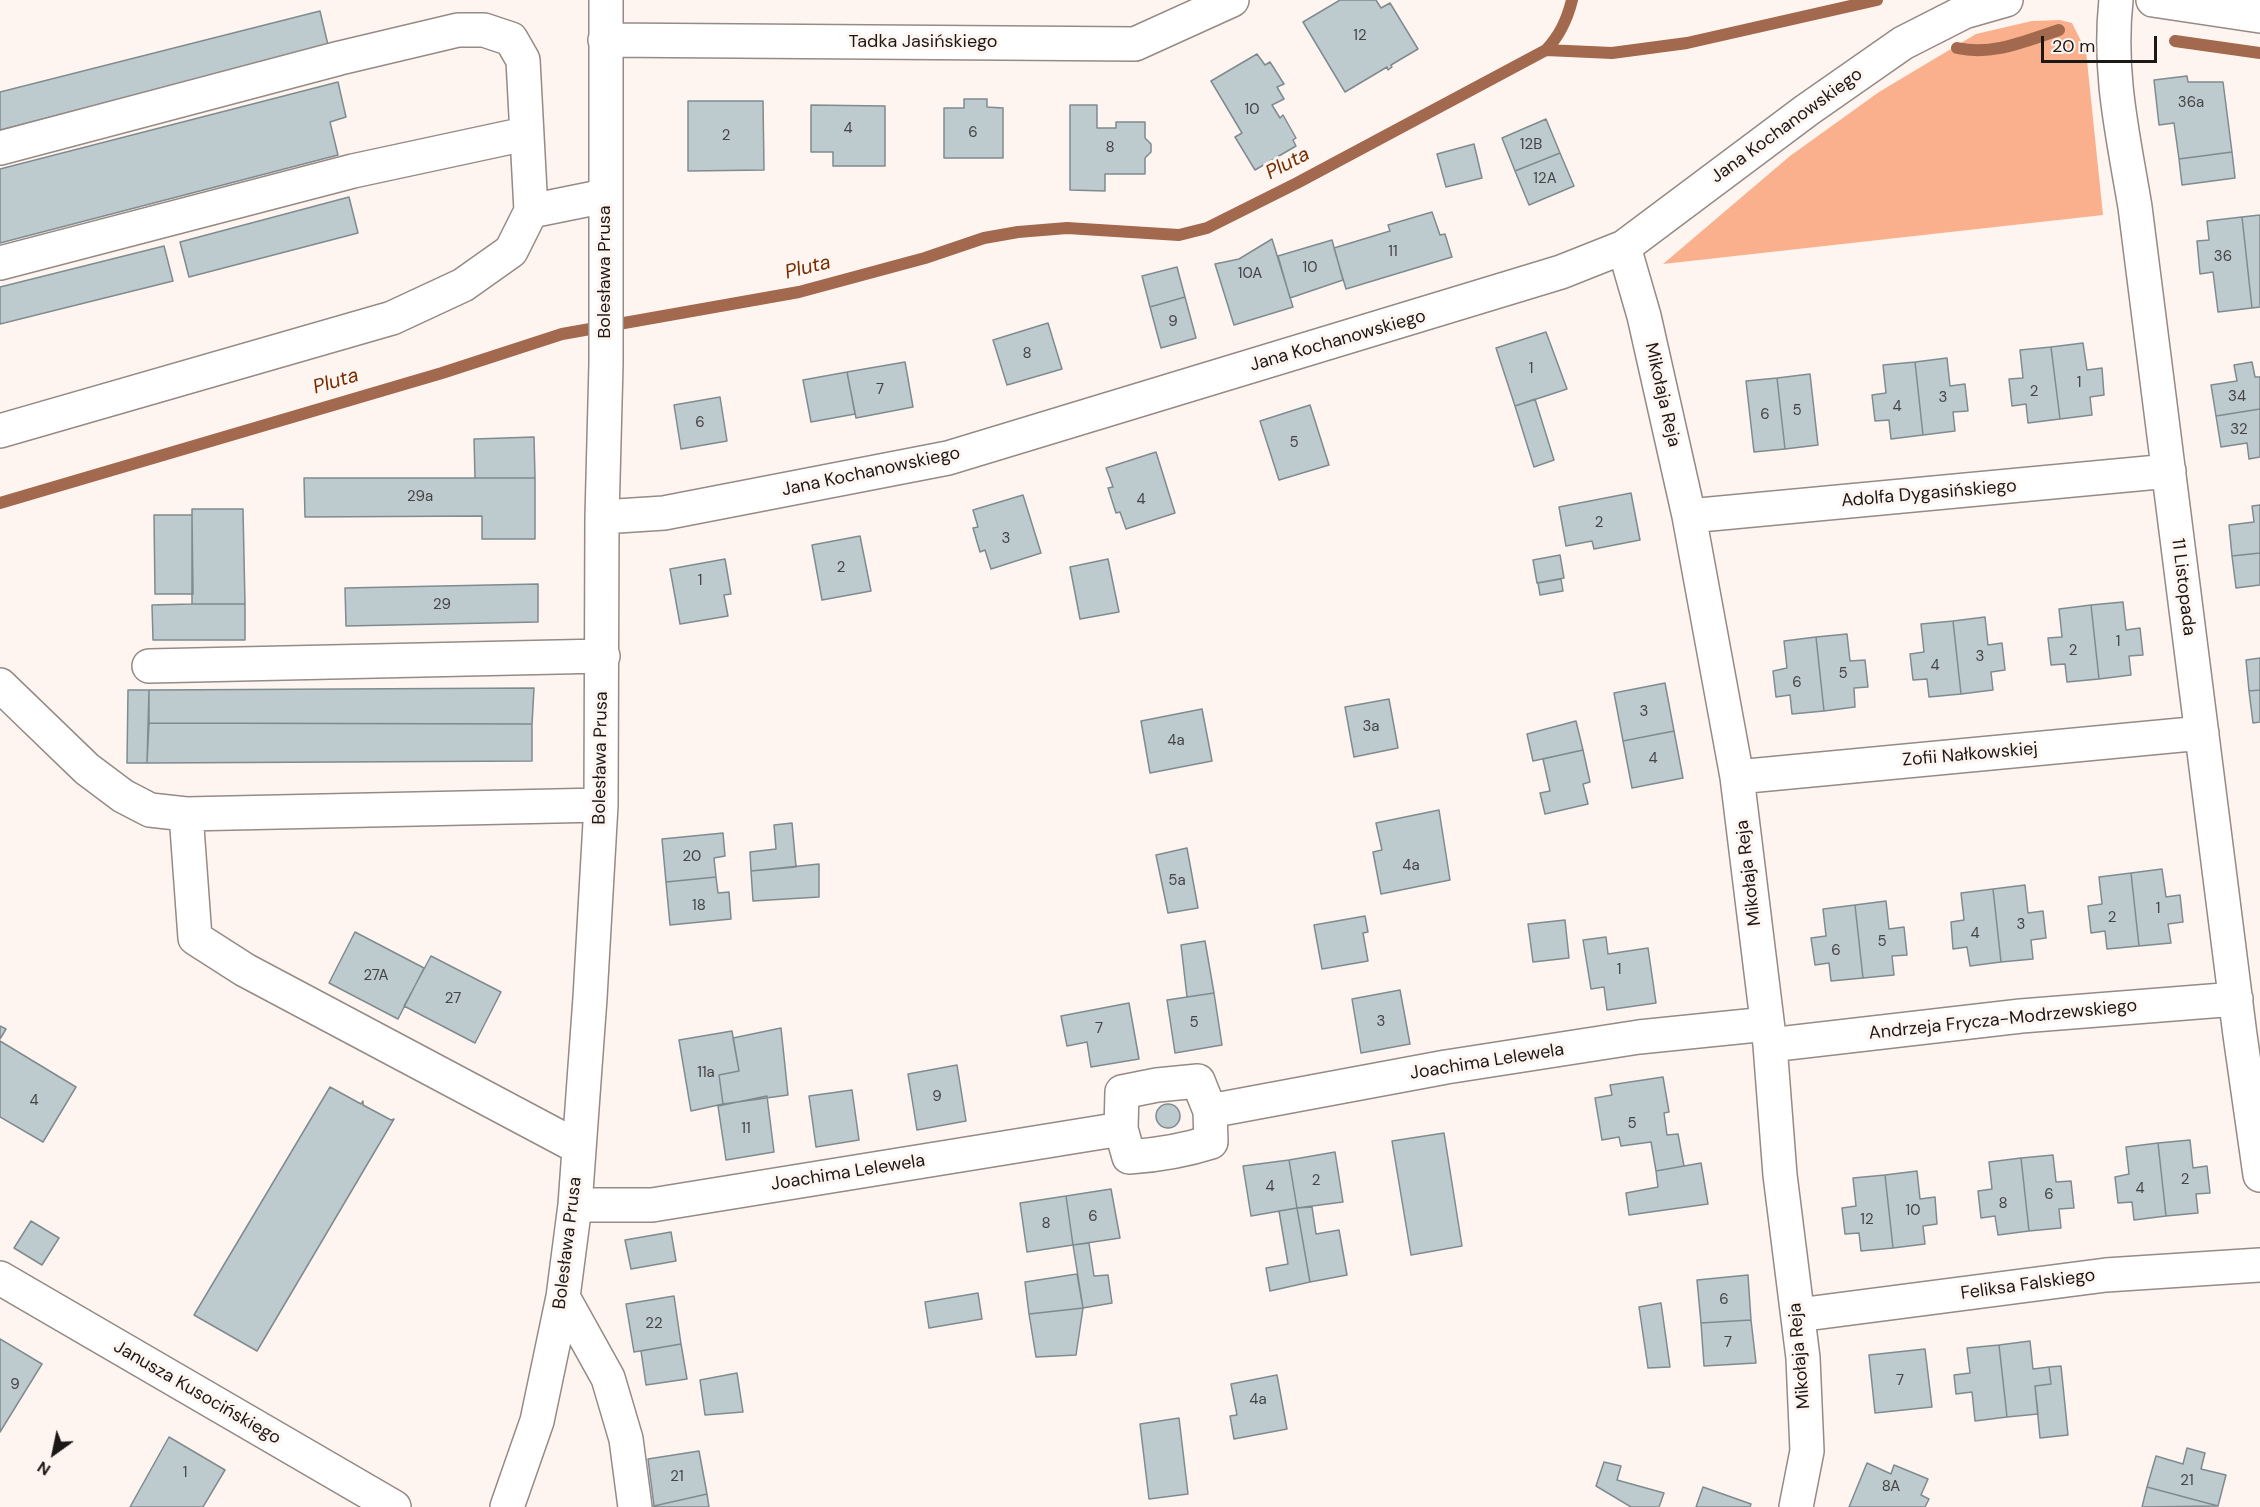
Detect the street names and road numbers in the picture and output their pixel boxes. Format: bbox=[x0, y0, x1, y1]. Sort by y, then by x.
street label: Tadka Jasińskiego bbox=[849, 31, 997, 53]
street label: Jana Kochanowskiego bbox=[1707, 64, 1867, 188]
street label: Bolesława Prusa bbox=[594, 205, 616, 339]
street label: Jana Kochanowskiego bbox=[1247, 306, 1429, 376]
street label: Mikołaja Reja bbox=[1640, 341, 1684, 449]
street label: Jana Kochanowskiego bbox=[780, 443, 962, 501]
street label: Adolfa Dygasińskiego bbox=[1840, 476, 2018, 512]
street label: 11 Listopada bbox=[2166, 537, 2200, 637]
street label: Bolesława Prusa bbox=[589, 691, 613, 825]
street label: Zofii Nałkowskiej bbox=[1901, 738, 2039, 772]
street label: Mikołaja Reja bbox=[1732, 819, 1766, 927]
street label: Andrzeja Frycza-Modrzewskiego bbox=[1868, 995, 2138, 1045]
street label: Joachima Lelewela bbox=[1408, 1039, 1566, 1085]
street label: Joachima Lelewela bbox=[769, 1150, 927, 1196]
street label: Bolesława Prusa bbox=[549, 1176, 587, 1310]
street label: Feliksa Falskiego bbox=[1959, 1265, 2097, 1305]
street label: Mikołaja Reja bbox=[1785, 1302, 1815, 1410]
street label: Janusza Kusocińskiego bbox=[110, 1336, 284, 1450]

